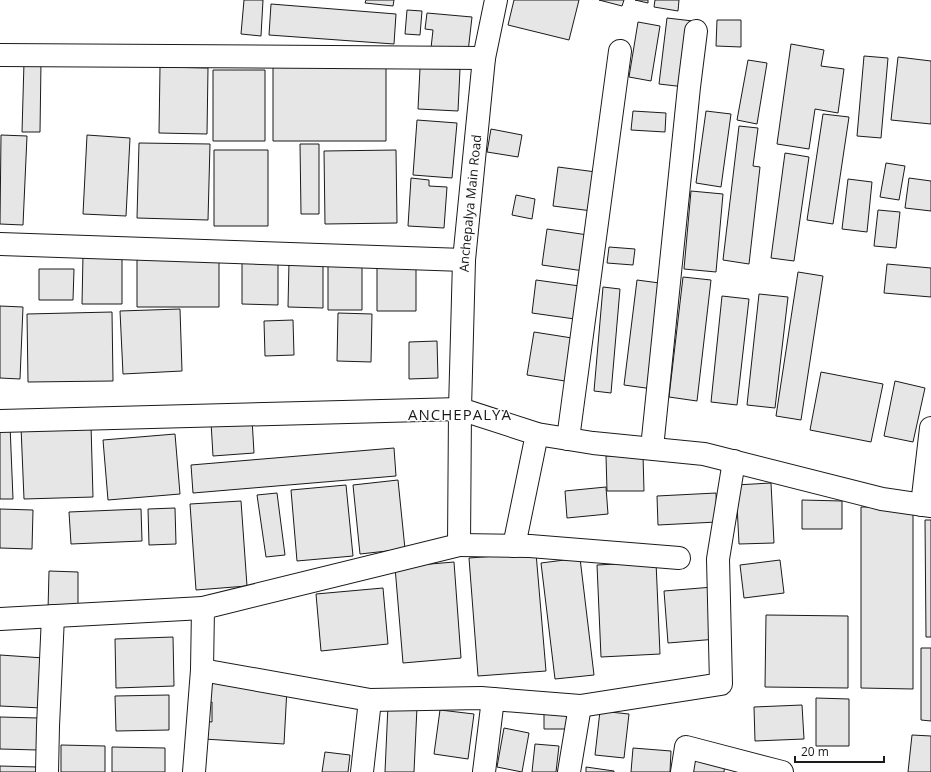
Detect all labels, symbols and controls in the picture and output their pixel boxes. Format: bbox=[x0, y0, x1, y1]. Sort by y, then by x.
street label: Anchepalya Main Road bbox=[455, 134, 485, 272]
district label: ANCHEPALYA bbox=[408, 404, 512, 424]
scale bar bbox=[795, 738, 884, 764]
text: 20 m bbox=[801, 743, 829, 760]

